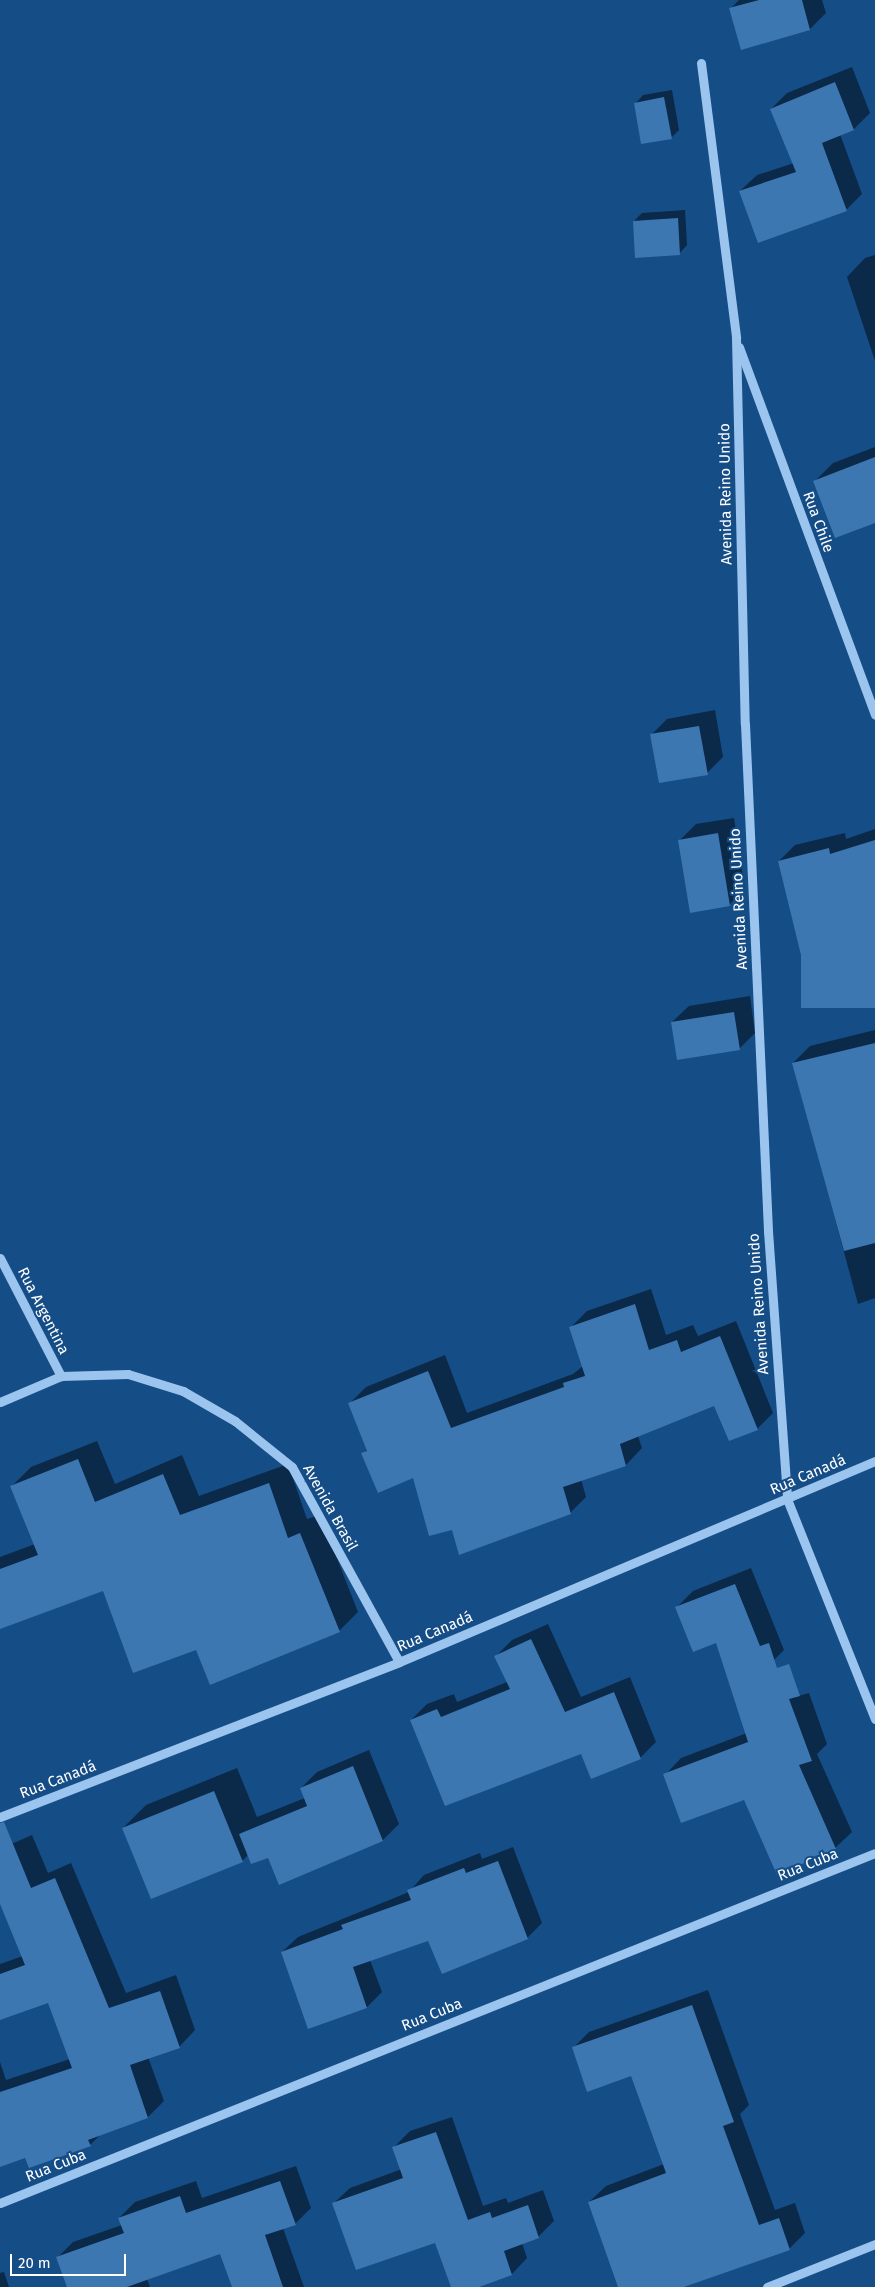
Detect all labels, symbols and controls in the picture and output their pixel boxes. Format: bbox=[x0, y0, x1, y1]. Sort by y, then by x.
street label: Avenida Reino Unido bbox=[716, 423, 736, 565]
street label: Rua Chile bbox=[799, 489, 837, 555]
street label: Avenida Reino Unido bbox=[726, 828, 752, 970]
street label: Avenida Reino Unido bbox=[745, 1233, 773, 1375]
street label: Rua Argentina bbox=[13, 1264, 73, 1358]
street label: Rua Canadá bbox=[767, 1451, 849, 1499]
street label: Avenida Brasil bbox=[299, 1462, 361, 1554]
street label: Rua Canadá bbox=[394, 1608, 476, 1656]
street label: Rua Canadá bbox=[17, 1757, 99, 1803]
street label: Rua Cuba bbox=[775, 1845, 841, 1885]
street label: Rua Cuba bbox=[399, 1995, 465, 2035]
street label: Rua Cuba bbox=[23, 2146, 89, 2186]
scale bar bbox=[12, 2244, 129, 2276]
text: 20 m bbox=[18, 2254, 51, 2272]

